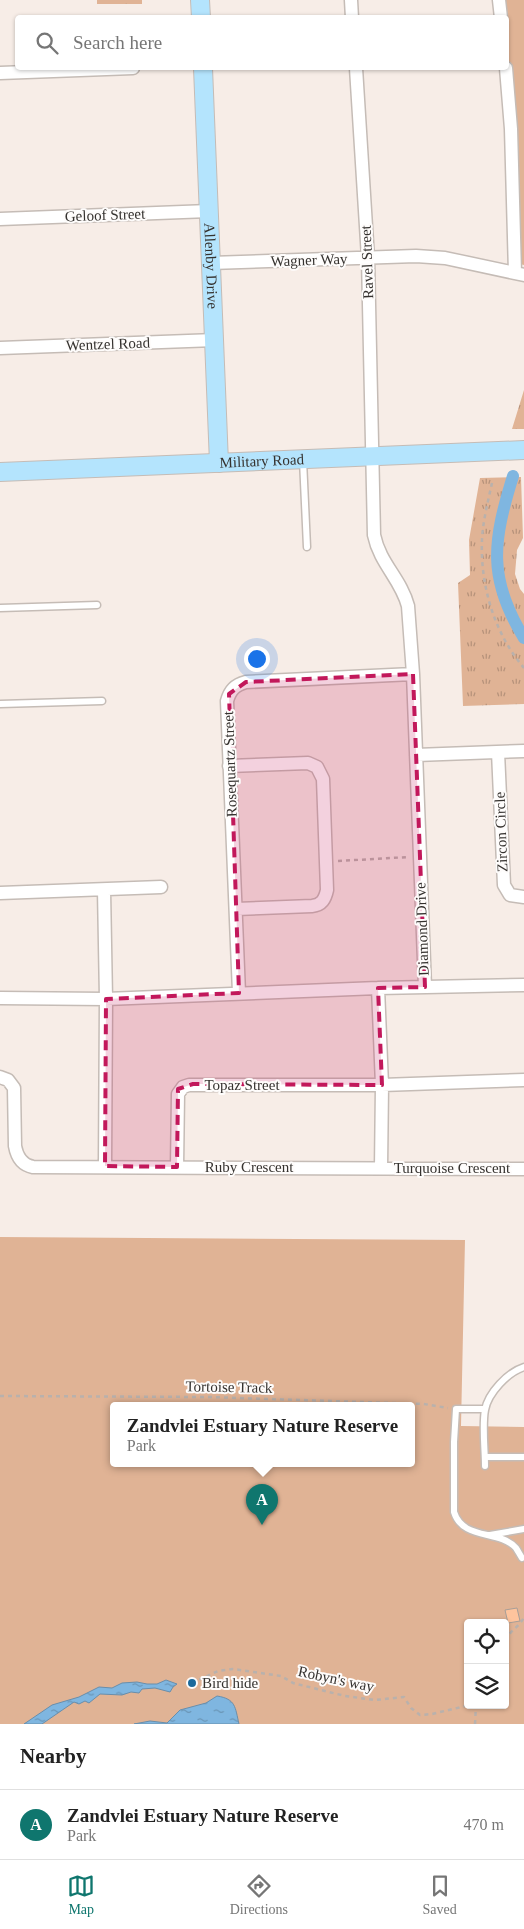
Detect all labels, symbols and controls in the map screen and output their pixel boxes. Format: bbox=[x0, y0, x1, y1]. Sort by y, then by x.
search box bbox=[15, 15, 509, 70]
icon: search bbox=[33, 29, 61, 57]
text: Search here bbox=[73, 32, 162, 53]
street label: Geloof Street bbox=[65, 206, 146, 224]
street label: Allenby Drive bbox=[201, 222, 221, 310]
street label: Ravel Street bbox=[358, 224, 376, 299]
street label: Wagner Way bbox=[270, 251, 348, 269]
street label: Wentzel Road bbox=[66, 335, 151, 353]
street label: Military Road bbox=[219, 451, 305, 471]
your location bbox=[244, 646, 270, 672]
street label: Rosequartz Street bbox=[220, 710, 240, 817]
street label: Zircon Circle bbox=[492, 791, 510, 872]
street label: Diamond Drive bbox=[412, 882, 432, 976]
street label: Topaz Street bbox=[204, 1077, 280, 1093]
street label: Ruby Crescent bbox=[205, 1159, 294, 1175]
street label: Turquoise Crescent bbox=[394, 1160, 511, 1176]
street label: Tortoise Track bbox=[185, 1378, 273, 1396]
popup bbox=[110, 1402, 415, 1467]
text: Zandvlei Estuary Nature Reserve bbox=[127, 1415, 398, 1436]
text: Park bbox=[127, 1437, 156, 1454]
pin: A bbox=[246, 1484, 278, 1525]
map controls bbox=[464, 1619, 509, 1709]
button: locate bbox=[464, 1619, 509, 1664]
street label: Robyn's way bbox=[297, 1663, 376, 1695]
button: layers bbox=[464, 1664, 509, 1709]
place label: Bird hide bbox=[202, 1675, 259, 1691]
marker: Bird hide bbox=[186, 1677, 198, 1689]
text: Nearby bbox=[20, 1744, 87, 1768]
text: Zandvlei Estuary Nature Reserve bbox=[67, 1805, 338, 1826]
text: A bbox=[30, 1816, 42, 1833]
text: 470 m bbox=[464, 1816, 504, 1833]
text: Park bbox=[67, 1827, 96, 1844]
tab: Map bbox=[67, 1872, 95, 1918]
tab: Directions bbox=[230, 1872, 288, 1918]
tab: Saved bbox=[423, 1872, 457, 1918]

